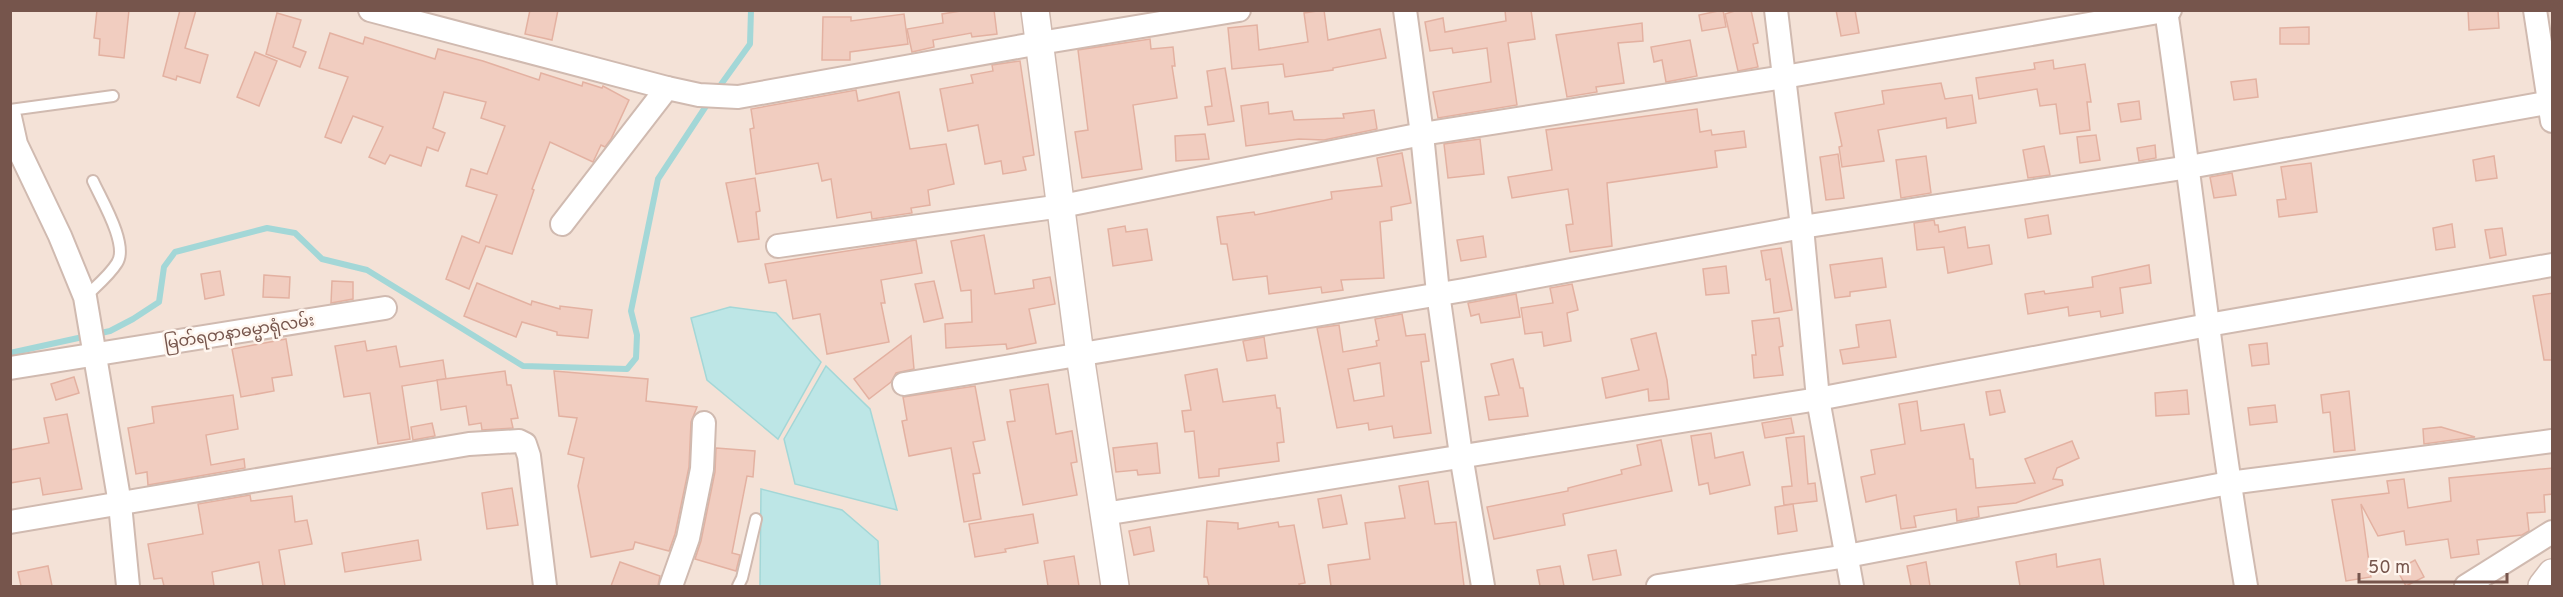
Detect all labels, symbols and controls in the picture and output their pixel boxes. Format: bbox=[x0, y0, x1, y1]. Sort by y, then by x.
street label: မြတ်ရတနာဓမ္မာရုံလမ်း bbox=[162, 308, 316, 358]
scale bar bbox=[2359, 546, 2508, 584]
text: 50 m bbox=[2368, 557, 2410, 580]

